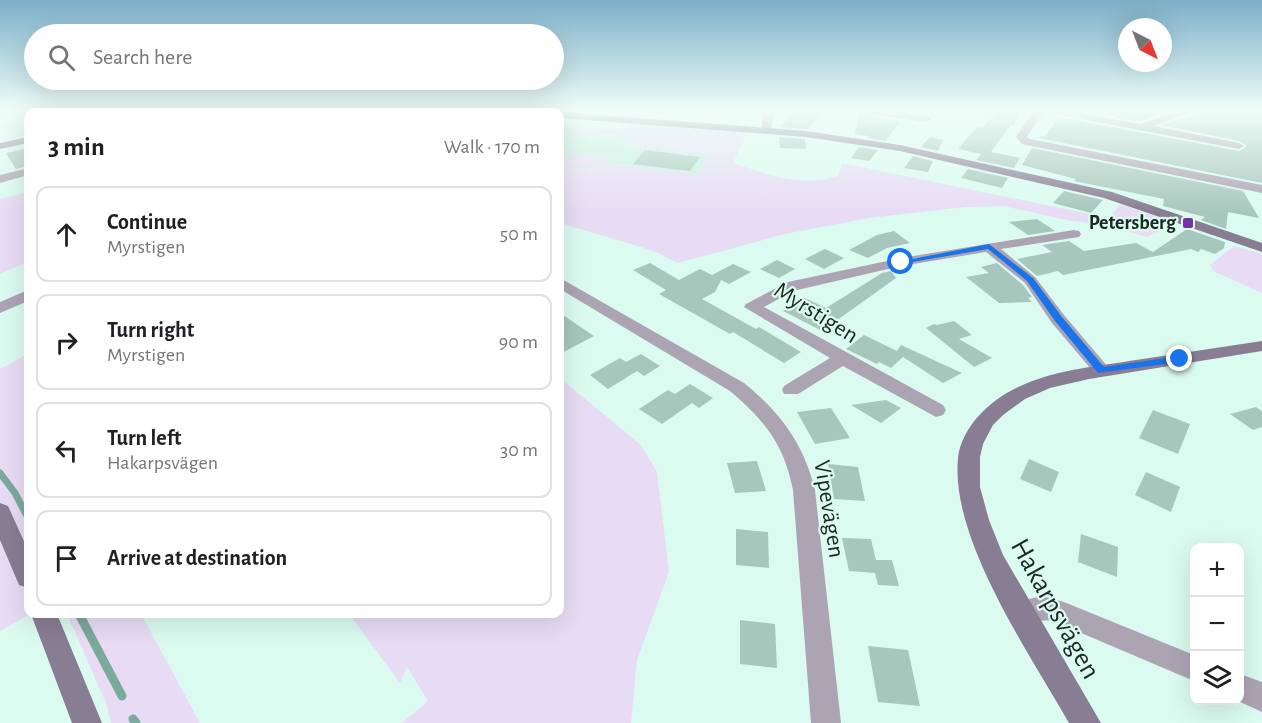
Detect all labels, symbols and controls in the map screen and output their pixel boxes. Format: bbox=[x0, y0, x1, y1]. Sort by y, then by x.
north arrow bbox=[1118, 18, 1172, 72]
search box bbox=[24, 24, 564, 90]
icon: search bbox=[45, 41, 78, 74]
text: Search here bbox=[93, 46, 192, 68]
text: 3 min bbox=[48, 134, 105, 160]
text: Walk · 170 m bbox=[444, 137, 540, 157]
text: Continue bbox=[107, 211, 187, 233]
place label: Petersberg bbox=[1089, 213, 1177, 233]
marker: Petersberg bbox=[1181, 216, 1195, 230]
icon: ahead bbox=[50, 218, 83, 251]
text: 50 m bbox=[500, 224, 538, 244]
text: Myrstigen bbox=[107, 237, 185, 257]
route start bbox=[887, 248, 913, 274]
street label: Myrstigen bbox=[770, 278, 862, 348]
text: Turn right bbox=[107, 319, 194, 341]
icon: right bbox=[50, 326, 83, 359]
text: 90 m bbox=[499, 332, 538, 352]
text: Myrstigen bbox=[107, 345, 185, 365]
route end bbox=[1166, 345, 1192, 371]
text: Turn left bbox=[107, 427, 181, 449]
icon: left bbox=[50, 434, 83, 467]
text: 30 m bbox=[500, 440, 538, 460]
text: Hakarpsvägen bbox=[107, 453, 218, 473]
street label: Vipevägen bbox=[809, 458, 849, 560]
street label: Hakarpsvägen bbox=[1005, 534, 1105, 684]
icon: arrive bbox=[50, 542, 83, 575]
map controls bbox=[1190, 543, 1244, 705]
button: + bbox=[1190, 543, 1244, 597]
text: Arrive at destination bbox=[107, 547, 287, 569]
button: − bbox=[1190, 597, 1244, 651]
button: layers bbox=[1190, 651, 1244, 705]

